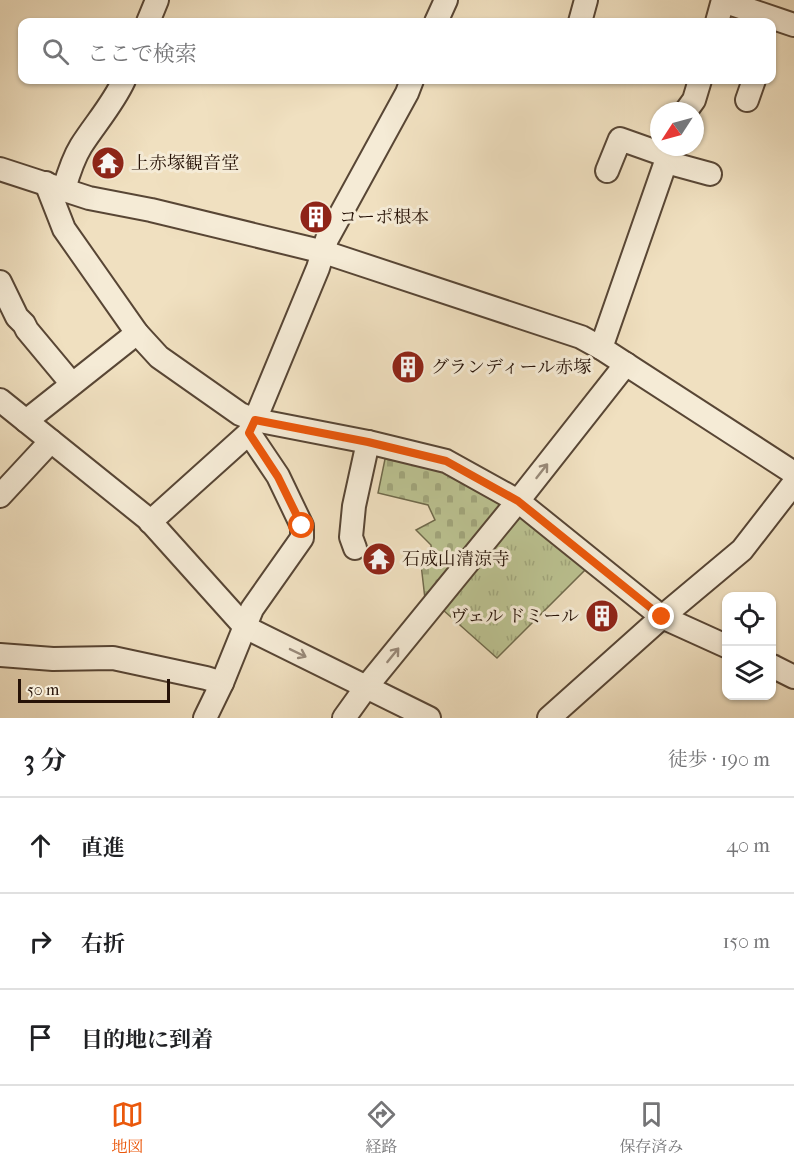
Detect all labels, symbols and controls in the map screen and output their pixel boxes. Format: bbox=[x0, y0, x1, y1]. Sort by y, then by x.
search box bbox=[18, 18, 776, 84]
icon: search bbox=[39, 35, 72, 68]
text: ここで検索 bbox=[87, 41, 197, 67]
north arrow bbox=[650, 102, 704, 156]
temple icon: 上赤塚観音堂 bbox=[90, 145, 126, 181]
place label: 上赤塚観音堂 bbox=[131, 153, 239, 174]
building icon: コーポ根本 bbox=[298, 199, 334, 235]
place label: コーポ根本 bbox=[339, 207, 429, 228]
building icon: グランディール赤塚 bbox=[390, 349, 426, 385]
place label: グランディール赤塚 bbox=[431, 357, 591, 378]
one-way arrow bbox=[535, 463, 548, 479]
route start bbox=[288, 512, 314, 538]
temple icon: 石成山清涼寺 bbox=[361, 541, 397, 577]
place label: 石成山清涼寺 bbox=[402, 549, 510, 570]
map controls bbox=[722, 592, 776, 700]
button: locate bbox=[722, 592, 776, 646]
building icon: ヴェル ドミール bbox=[584, 598, 620, 634]
route end bbox=[648, 603, 674, 629]
place label: ヴェル ドミール bbox=[450, 606, 579, 627]
button: layers bbox=[722, 646, 776, 700]
one-way arrow bbox=[289, 647, 307, 659]
one-way arrow bbox=[386, 647, 399, 663]
scale bar bbox=[18, 676, 170, 704]
text: 50 m bbox=[27, 680, 59, 699]
text: 3 分 bbox=[24, 745, 66, 776]
text: 徒歩 · 190 m bbox=[668, 748, 770, 771]
icon: ahead bbox=[24, 829, 57, 862]
text: 40 m bbox=[726, 834, 770, 857]
text: 直進 bbox=[81, 835, 125, 861]
icon: right bbox=[24, 925, 57, 958]
text: 150 m bbox=[722, 930, 770, 953]
text: 右折 bbox=[81, 931, 125, 957]
icon: arrive bbox=[24, 1021, 57, 1054]
text: 目的地に到着 bbox=[81, 1027, 213, 1053]
tab: 地図 bbox=[111, 1098, 144, 1157]
tab: 経路 bbox=[365, 1098, 398, 1157]
tab: 保存済み bbox=[619, 1098, 683, 1157]

